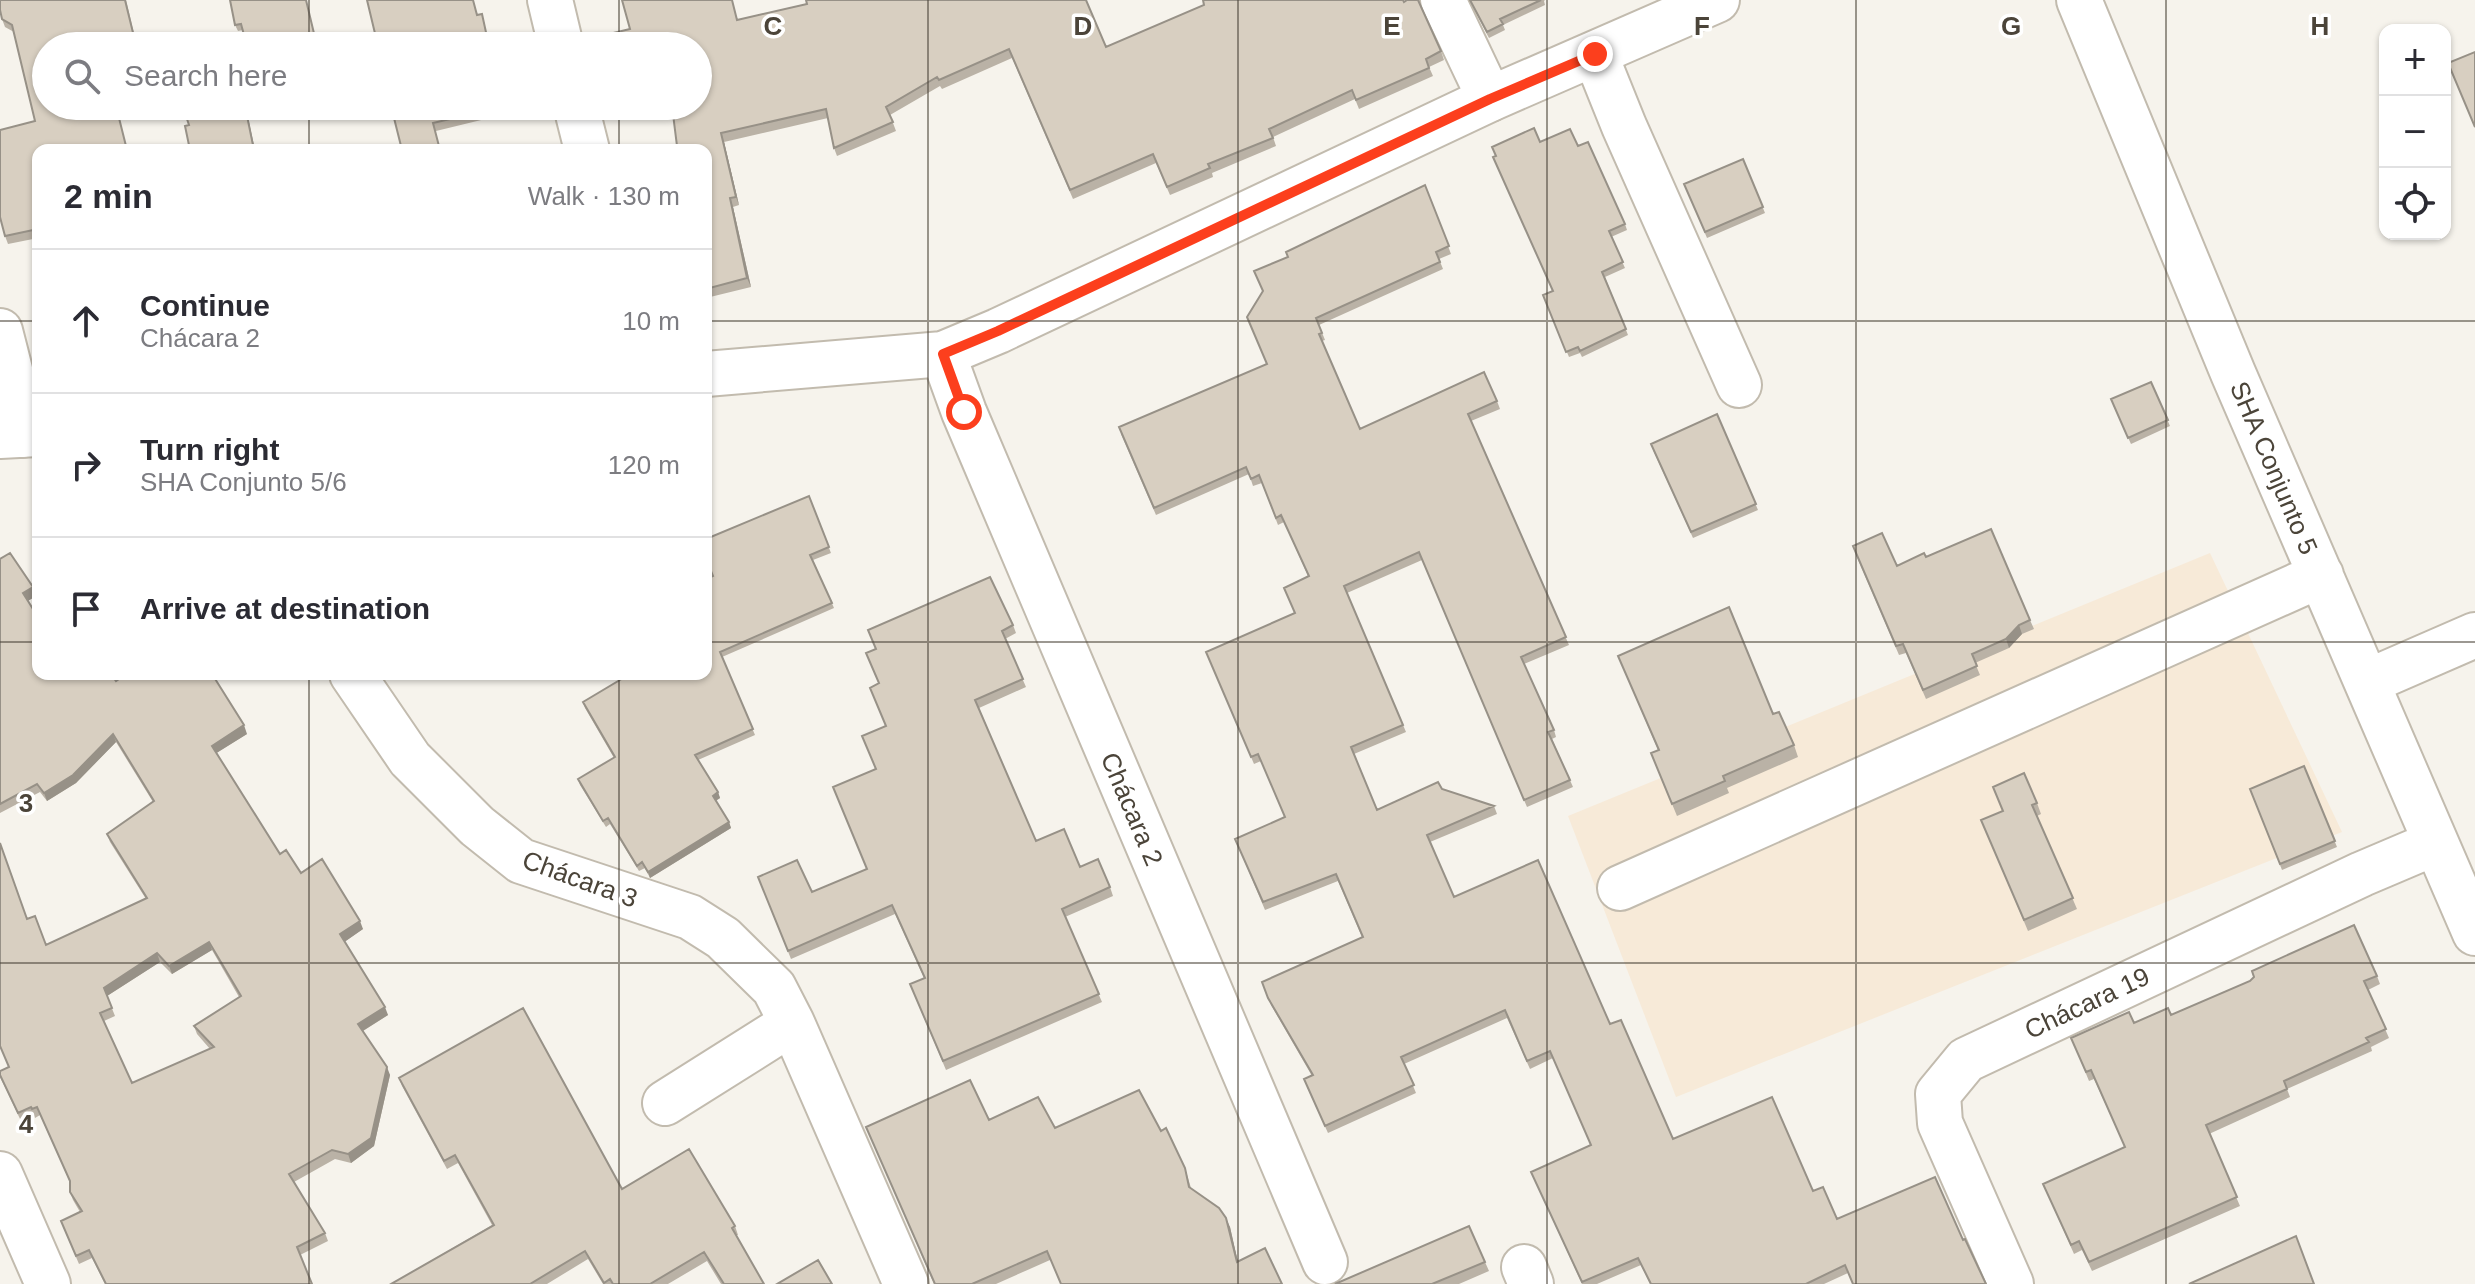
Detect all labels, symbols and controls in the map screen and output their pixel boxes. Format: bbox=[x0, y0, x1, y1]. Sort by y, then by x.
text: C bbox=[764, 11, 783, 41]
text: D bbox=[1074, 11, 1092, 41]
text: E bbox=[1383, 11, 1401, 41]
text: F bbox=[1694, 11, 1710, 41]
text: G bbox=[2001, 11, 2021, 41]
text: H bbox=[2311, 11, 2329, 41]
map controls bbox=[2379, 24, 2451, 240]
button: + bbox=[2379, 24, 2451, 96]
search box bbox=[32, 32, 712, 120]
route end bbox=[1577, 36, 1613, 72]
icon: search bbox=[60, 54, 104, 98]
text: Search here bbox=[124, 59, 287, 92]
button: − bbox=[2379, 96, 2451, 168]
button: locate bbox=[2379, 168, 2451, 240]
text: 2 min bbox=[64, 177, 153, 215]
text: Walk · 130 m bbox=[528, 181, 680, 211]
text: Continue bbox=[140, 289, 270, 322]
icon: ahead bbox=[64, 299, 108, 343]
text: 10 m bbox=[622, 306, 680, 336]
text: Chácara 2 bbox=[140, 323, 260, 353]
street label: SHA Conjunto 5 bbox=[2224, 377, 2324, 559]
route start bbox=[946, 394, 982, 430]
text: Turn right bbox=[140, 433, 279, 466]
icon: right bbox=[64, 443, 108, 487]
text: 120 m bbox=[608, 450, 680, 480]
text: SHA Conjunto 5/6 bbox=[140, 467, 347, 497]
icon: arrive bbox=[64, 587, 108, 631]
text: Arrive at destination bbox=[140, 592, 430, 625]
street label: Chácara 2 bbox=[1095, 748, 1169, 870]
text: 3 bbox=[19, 788, 33, 818]
street label: Chácara 3 bbox=[519, 844, 641, 914]
street label: Chácara 19 bbox=[2020, 961, 2154, 1045]
text: 4 bbox=[19, 1109, 34, 1139]

